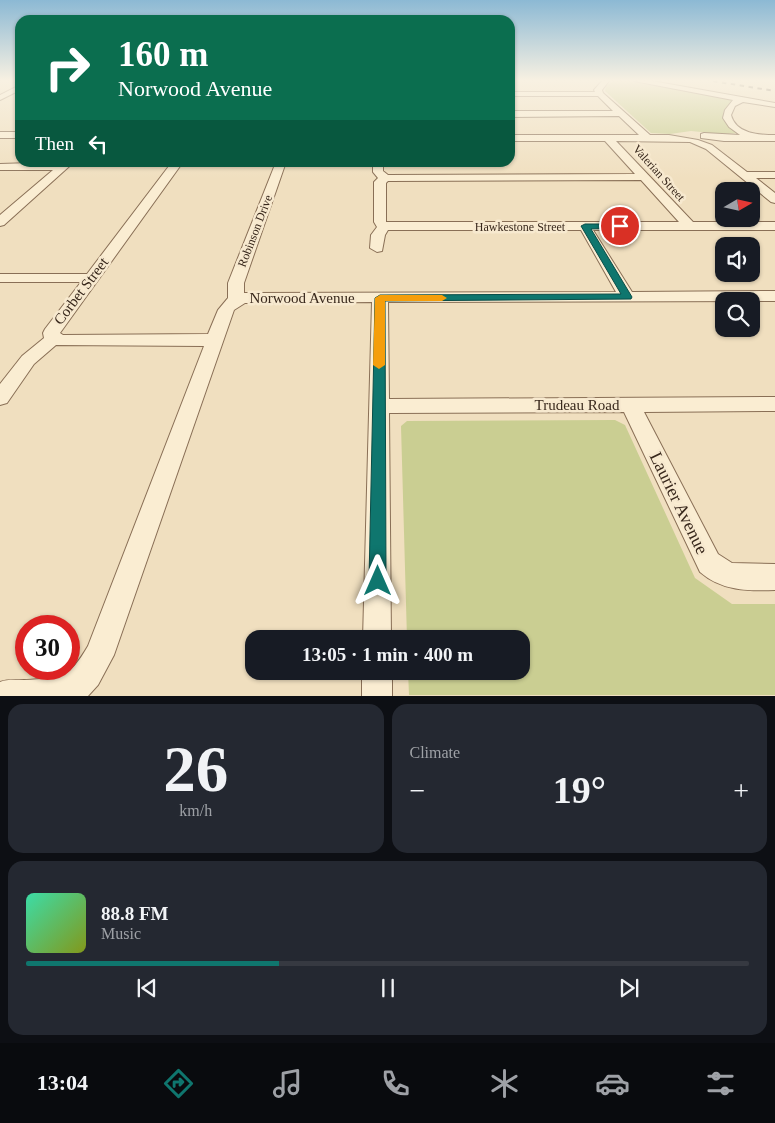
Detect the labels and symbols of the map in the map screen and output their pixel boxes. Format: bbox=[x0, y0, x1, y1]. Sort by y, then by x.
street label: Valerian Street bbox=[630, 142, 688, 205]
north arrow bbox=[715, 182, 760, 228]
street label: Robinson Drive bbox=[235, 193, 275, 269]
pin bbox=[599, 205, 641, 247]
street label: Hawkestone Street bbox=[475, 220, 566, 234]
street label: Corbet Street bbox=[51, 254, 112, 328]
street label: Norwood Avenue bbox=[249, 290, 355, 306]
street label: Trudeau Road bbox=[535, 397, 620, 413]
street label: Laurier Avenue bbox=[646, 449, 712, 557]
position arrow bbox=[351, 554, 403, 606]
speed limit sign: 30 bbox=[15, 615, 80, 680]

